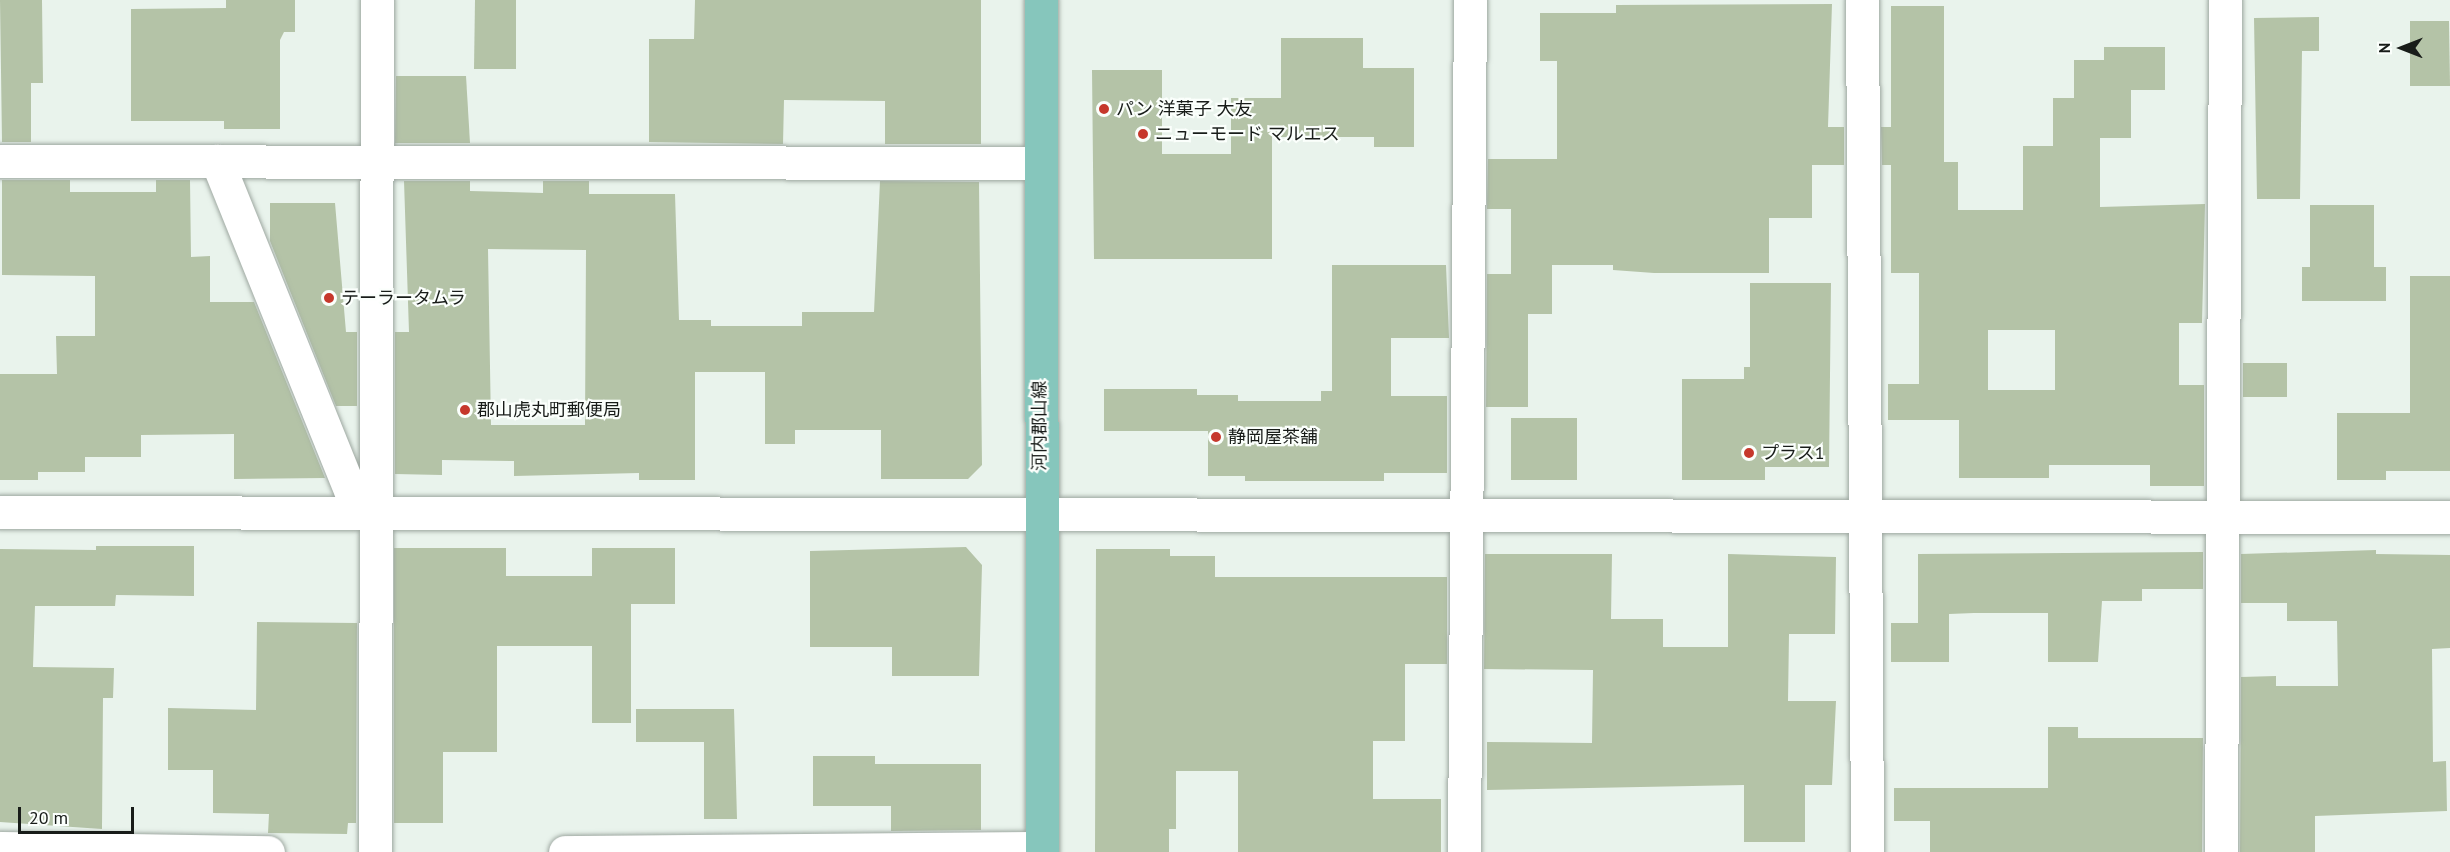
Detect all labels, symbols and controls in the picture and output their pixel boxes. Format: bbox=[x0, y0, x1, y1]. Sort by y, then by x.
north arrow bbox=[2372, 18, 2432, 78]
text: N bbox=[2374, 43, 2394, 53]
place label: パン 洋菓子 大友 bbox=[1116, 98, 1252, 120]
marker: パン 洋菓子 大友 bbox=[1097, 102, 1111, 116]
place label: ニューモード マルエス bbox=[1155, 123, 1340, 145]
marker: ニューモード マルエス bbox=[1136, 127, 1150, 141]
place label: テーラータムラ bbox=[341, 287, 467, 309]
marker: テーラータムラ bbox=[322, 291, 336, 305]
street label: 河内郡山線 bbox=[1029, 381, 1051, 471]
place label: 郡山虎丸町郵便局 bbox=[477, 399, 621, 421]
marker: 郡山虎丸町郵便局 bbox=[458, 403, 472, 417]
place label: 静岡屋茶舗 bbox=[1228, 426, 1318, 448]
marker: 静岡屋茶舗 bbox=[1209, 430, 1223, 444]
place label: プラス1 bbox=[1761, 442, 1825, 464]
marker: プラス1 bbox=[1742, 446, 1756, 460]
scale bar bbox=[21, 795, 136, 833]
text: 20 m bbox=[29, 806, 68, 829]

